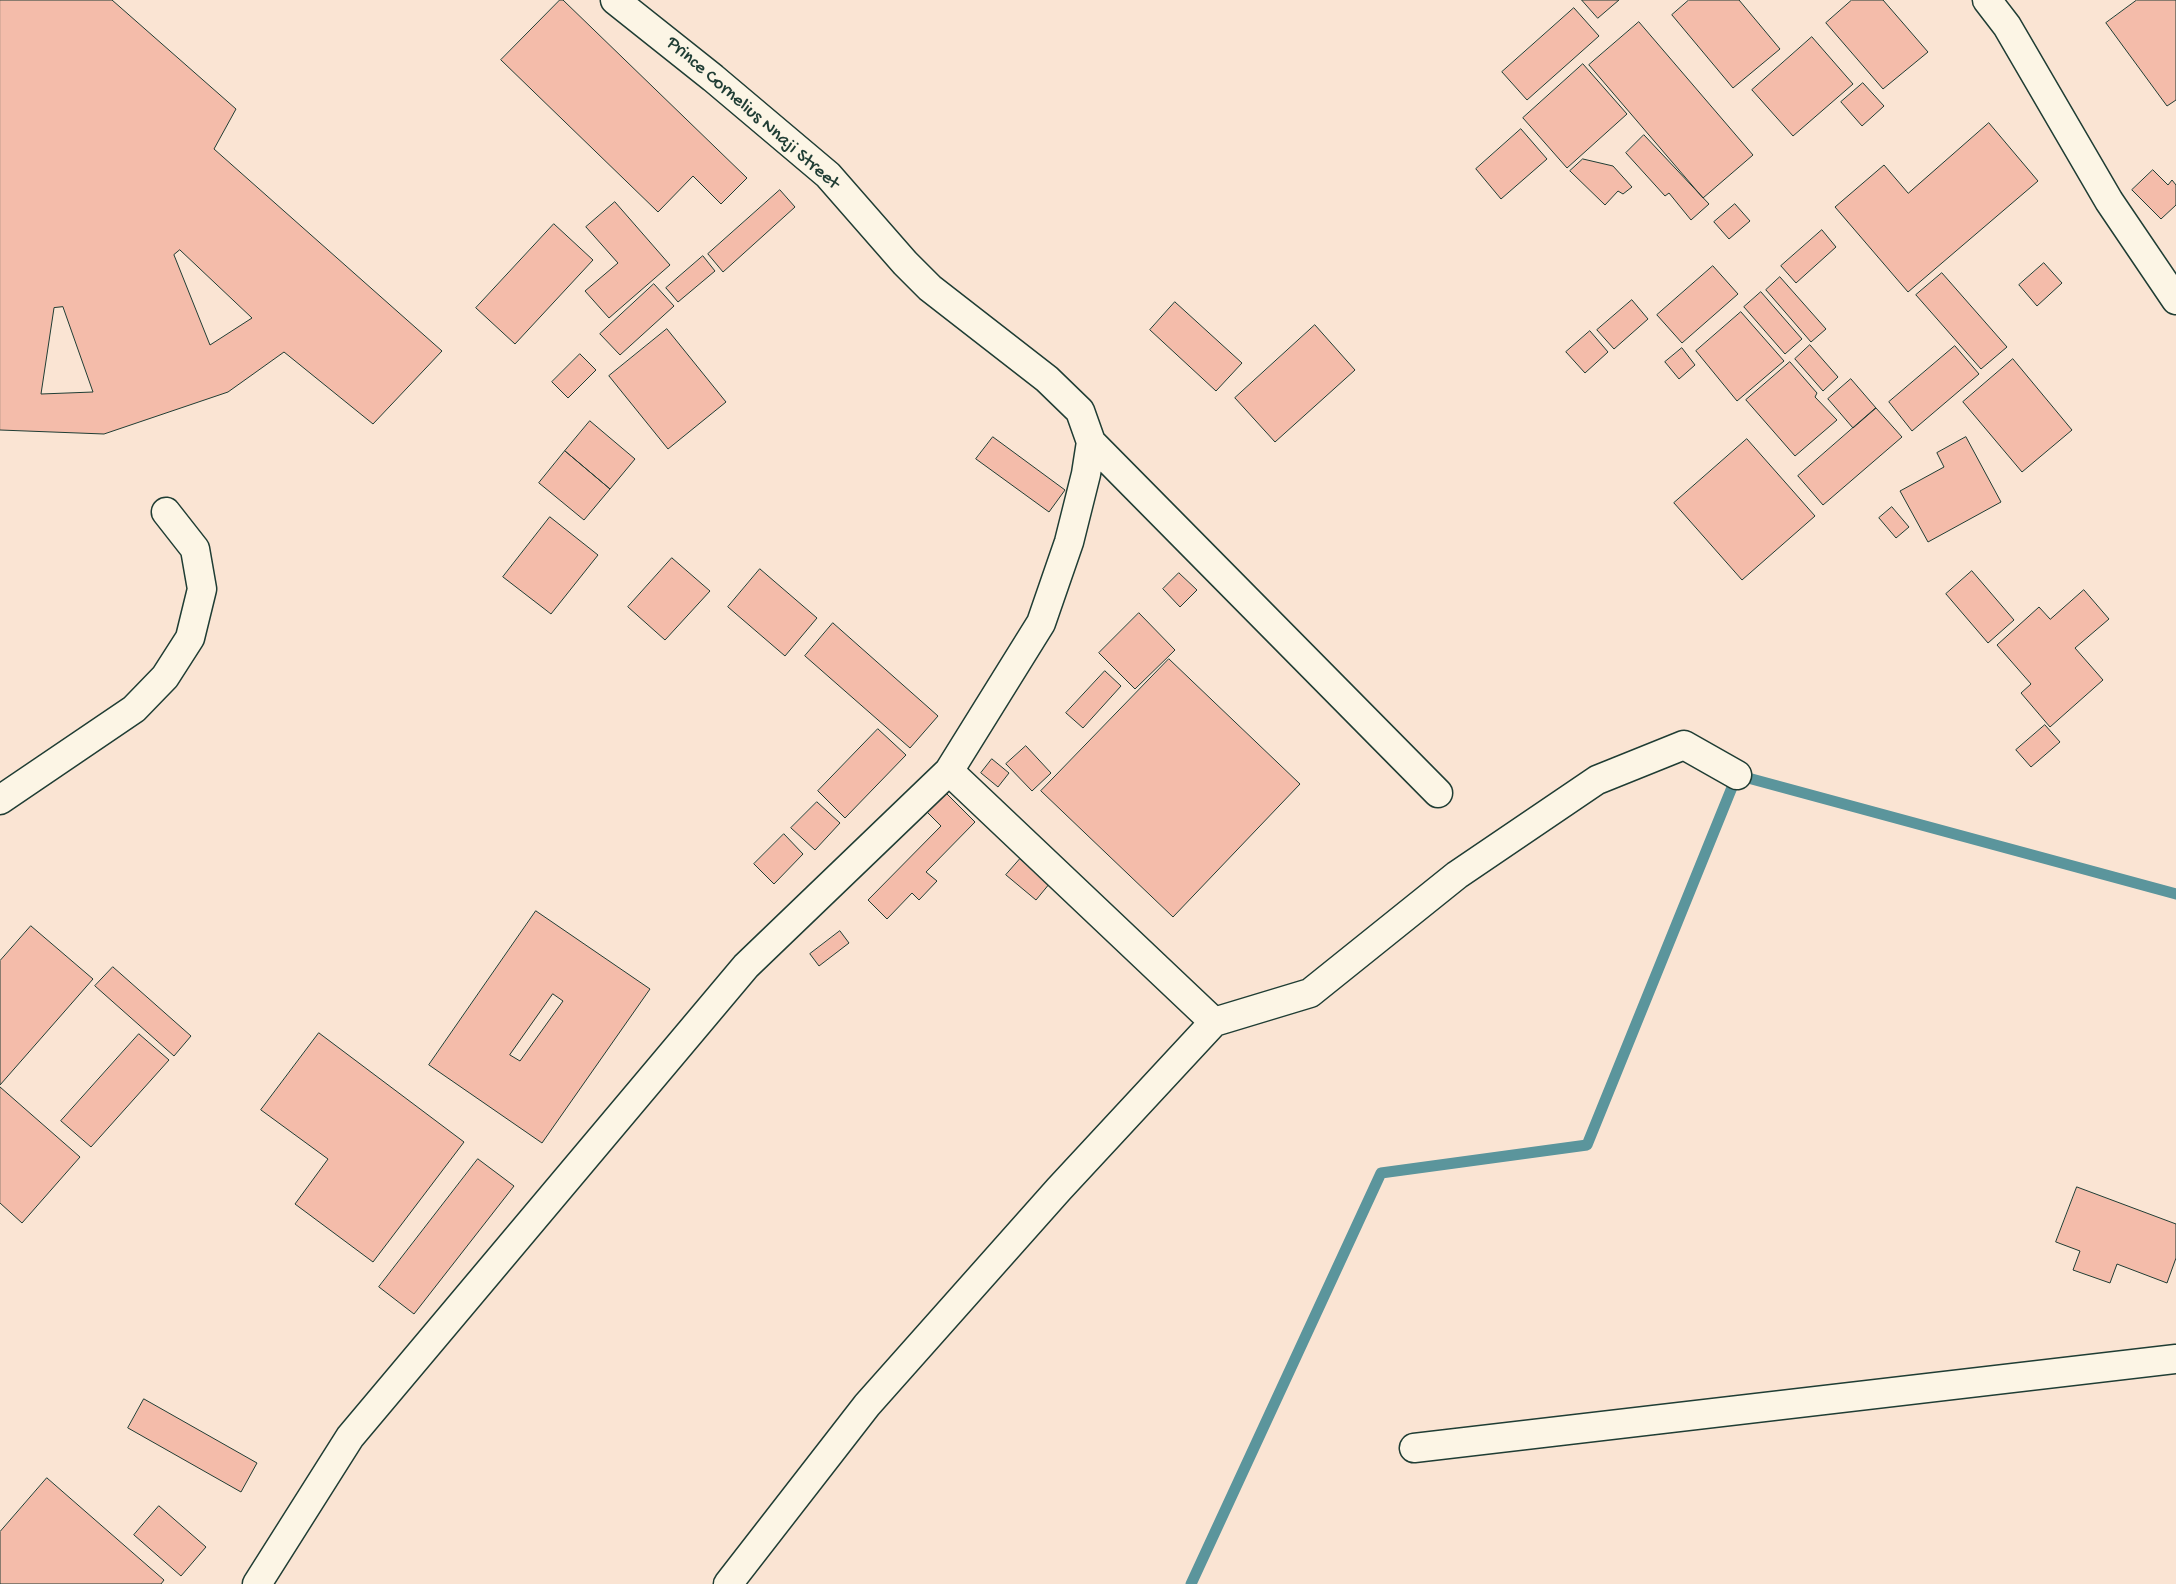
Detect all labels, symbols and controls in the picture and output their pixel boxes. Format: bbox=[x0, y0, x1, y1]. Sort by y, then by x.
street label: Prince Cornelius Nnaji Street bbox=[661, 32, 843, 196]

